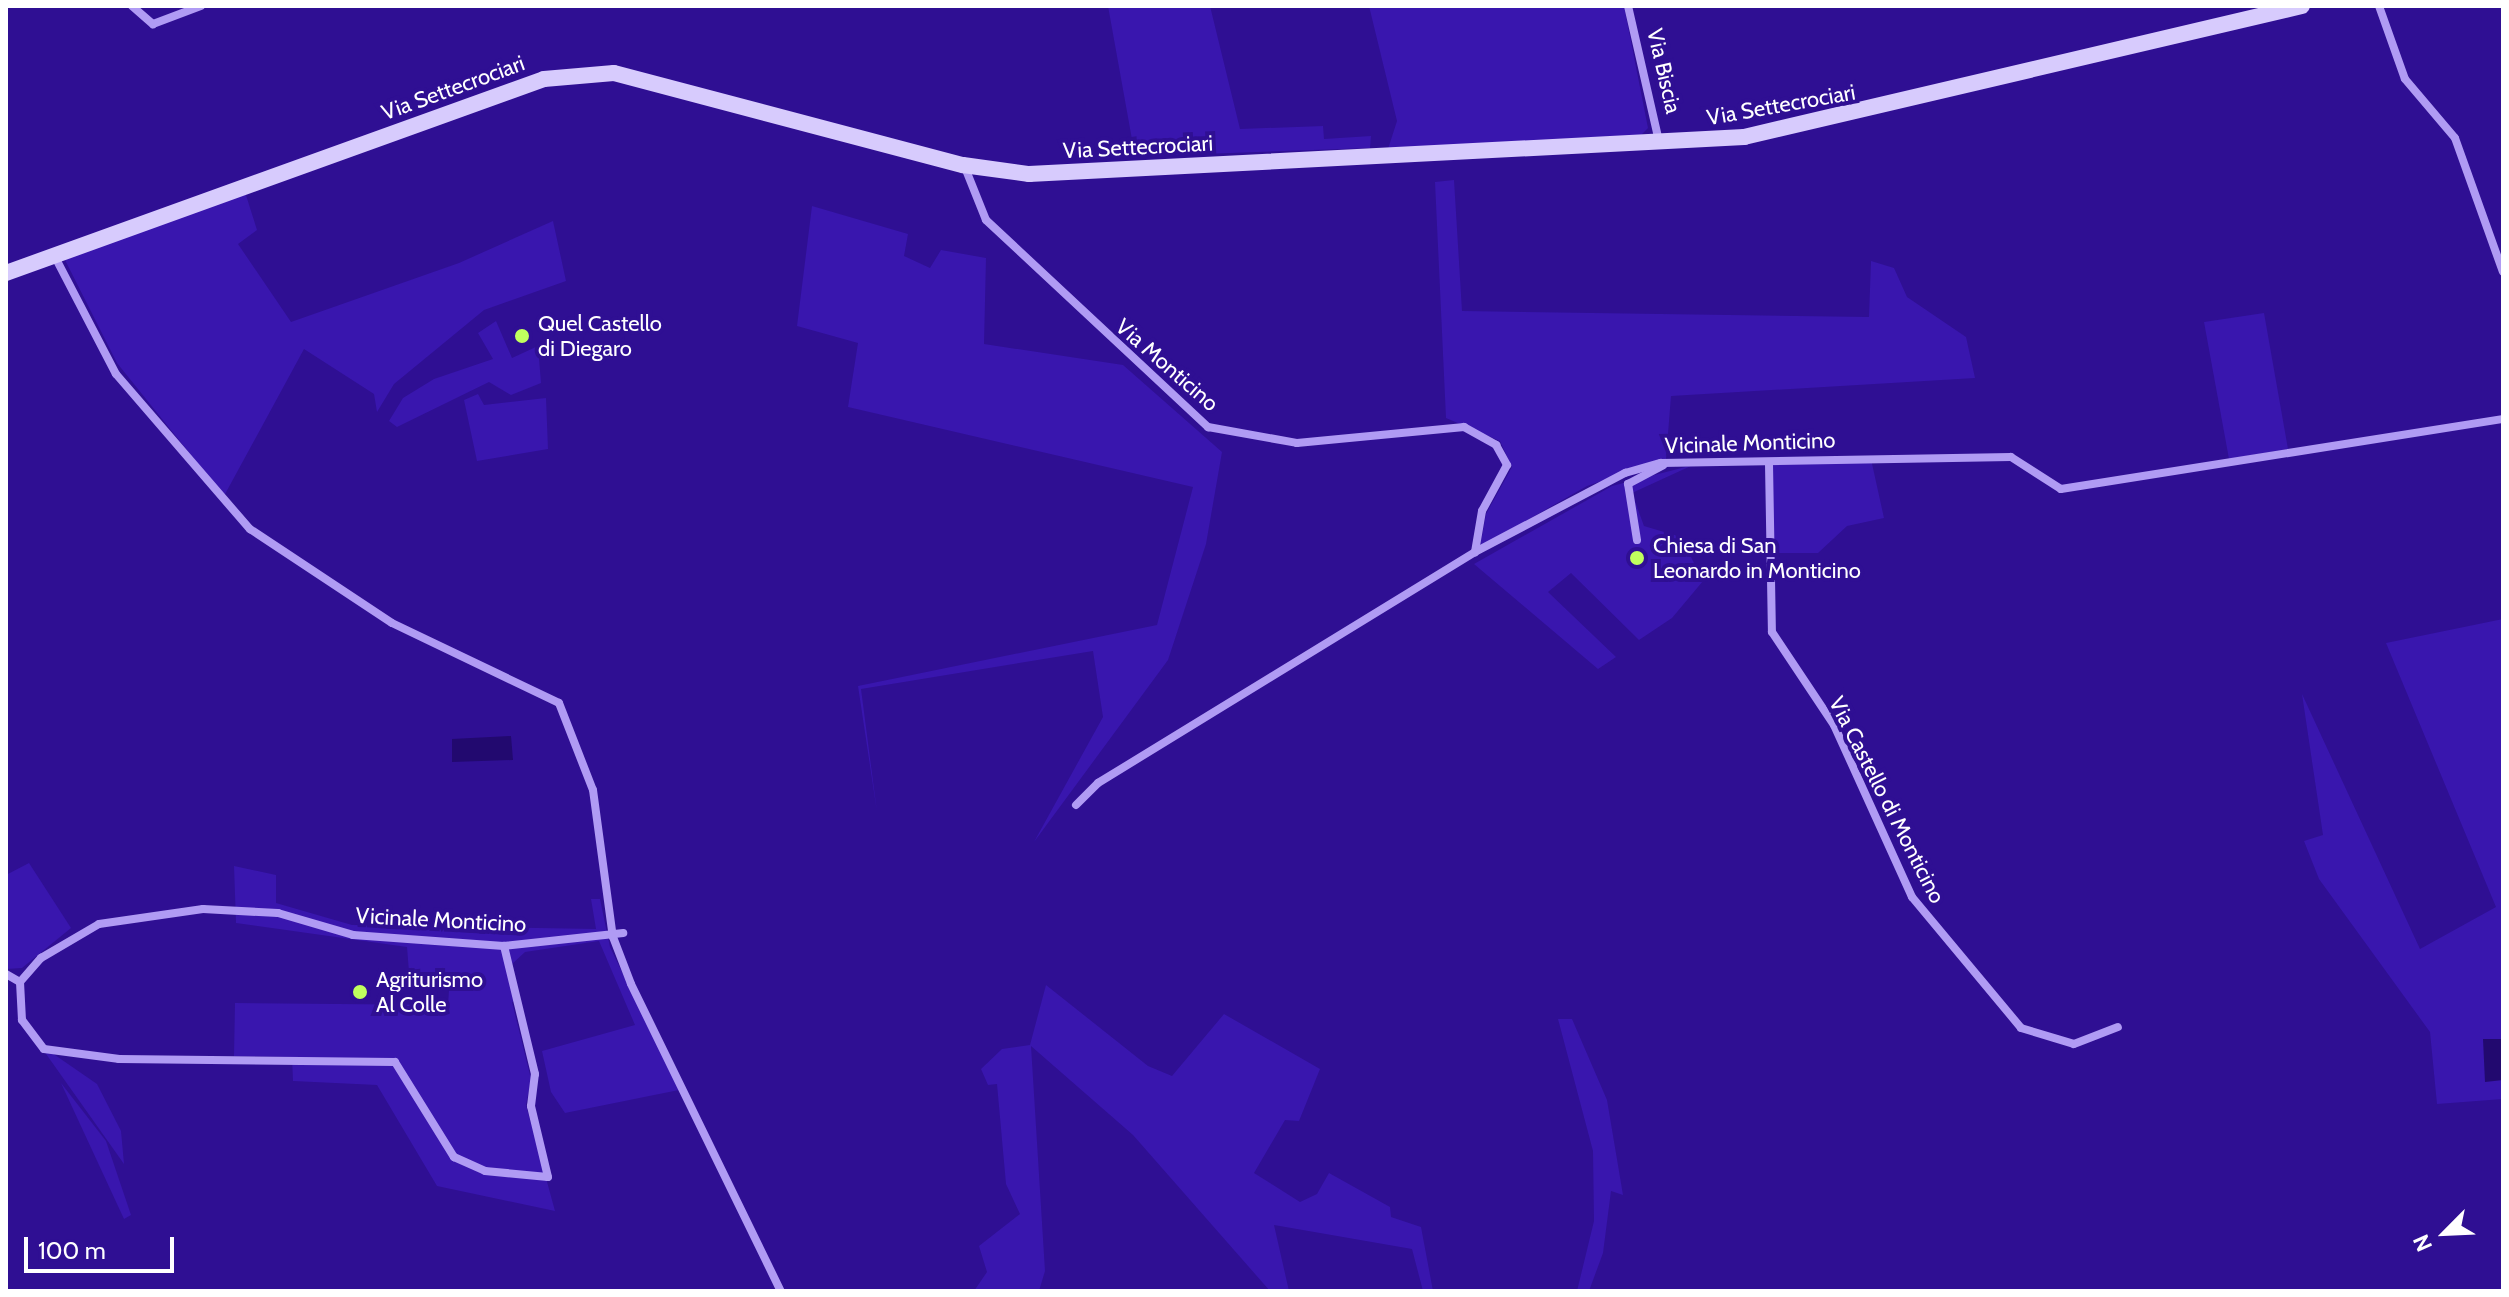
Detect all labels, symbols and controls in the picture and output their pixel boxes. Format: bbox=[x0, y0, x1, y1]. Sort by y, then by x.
street label: Via Biscia bbox=[1641, 26, 1687, 116]
street label: Via Settecrociari bbox=[378, 50, 528, 126]
street label: Via Settecrociari bbox=[1705, 79, 1857, 131]
street label: Via Settecrociari bbox=[1062, 130, 1214, 164]
place label: Quel Castello di Diegaro bbox=[538, 310, 662, 362]
street label: Via Monticino bbox=[1110, 313, 1224, 417]
marker: Quel Castello di Diegaro bbox=[513, 327, 531, 345]
street label: Vicinale Monticino bbox=[1664, 427, 1836, 459]
place label: Chiesa di San Leonardo in Monticino bbox=[1653, 532, 1861, 584]
marker: Chiesa di San Leonardo in Monticino bbox=[1628, 549, 1646, 567]
street label: Via Castello di Monticino bbox=[1823, 692, 1951, 908]
street label: Vicinale Monticino bbox=[355, 902, 527, 938]
place label: Agriturismo Al Colle bbox=[376, 966, 483, 1018]
marker: Agriturismo Al Colle bbox=[351, 983, 369, 1001]
north arrow bbox=[2405, 1193, 2485, 1273]
scale bar bbox=[28, 1221, 178, 1271]
text: N bbox=[2407, 1230, 2438, 1256]
text: 100 m bbox=[38, 1236, 106, 1265]

